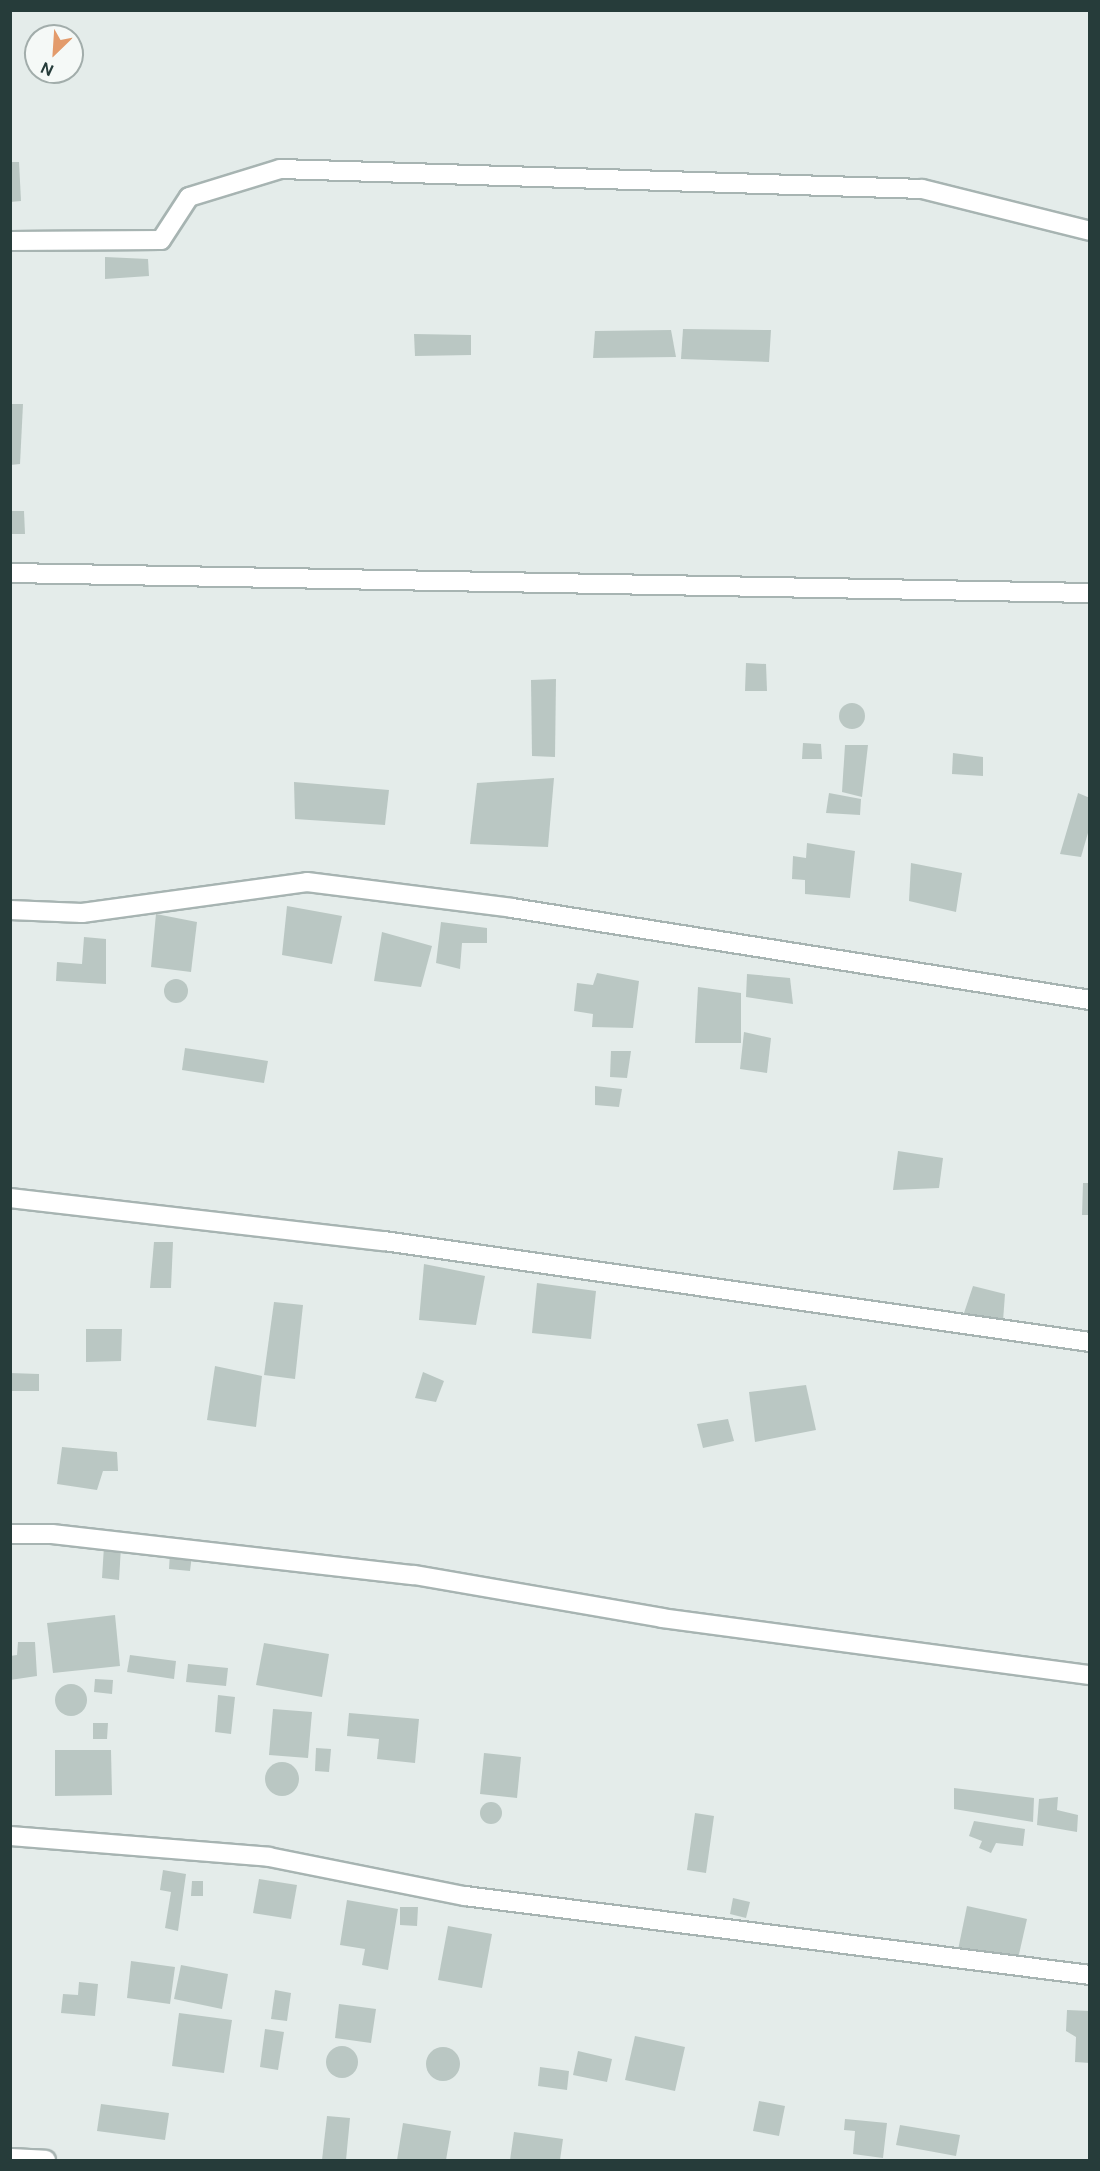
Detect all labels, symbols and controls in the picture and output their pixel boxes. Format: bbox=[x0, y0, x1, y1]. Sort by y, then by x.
north arrow bbox=[24, 24, 84, 84]
text: N bbox=[37, 57, 57, 81]

